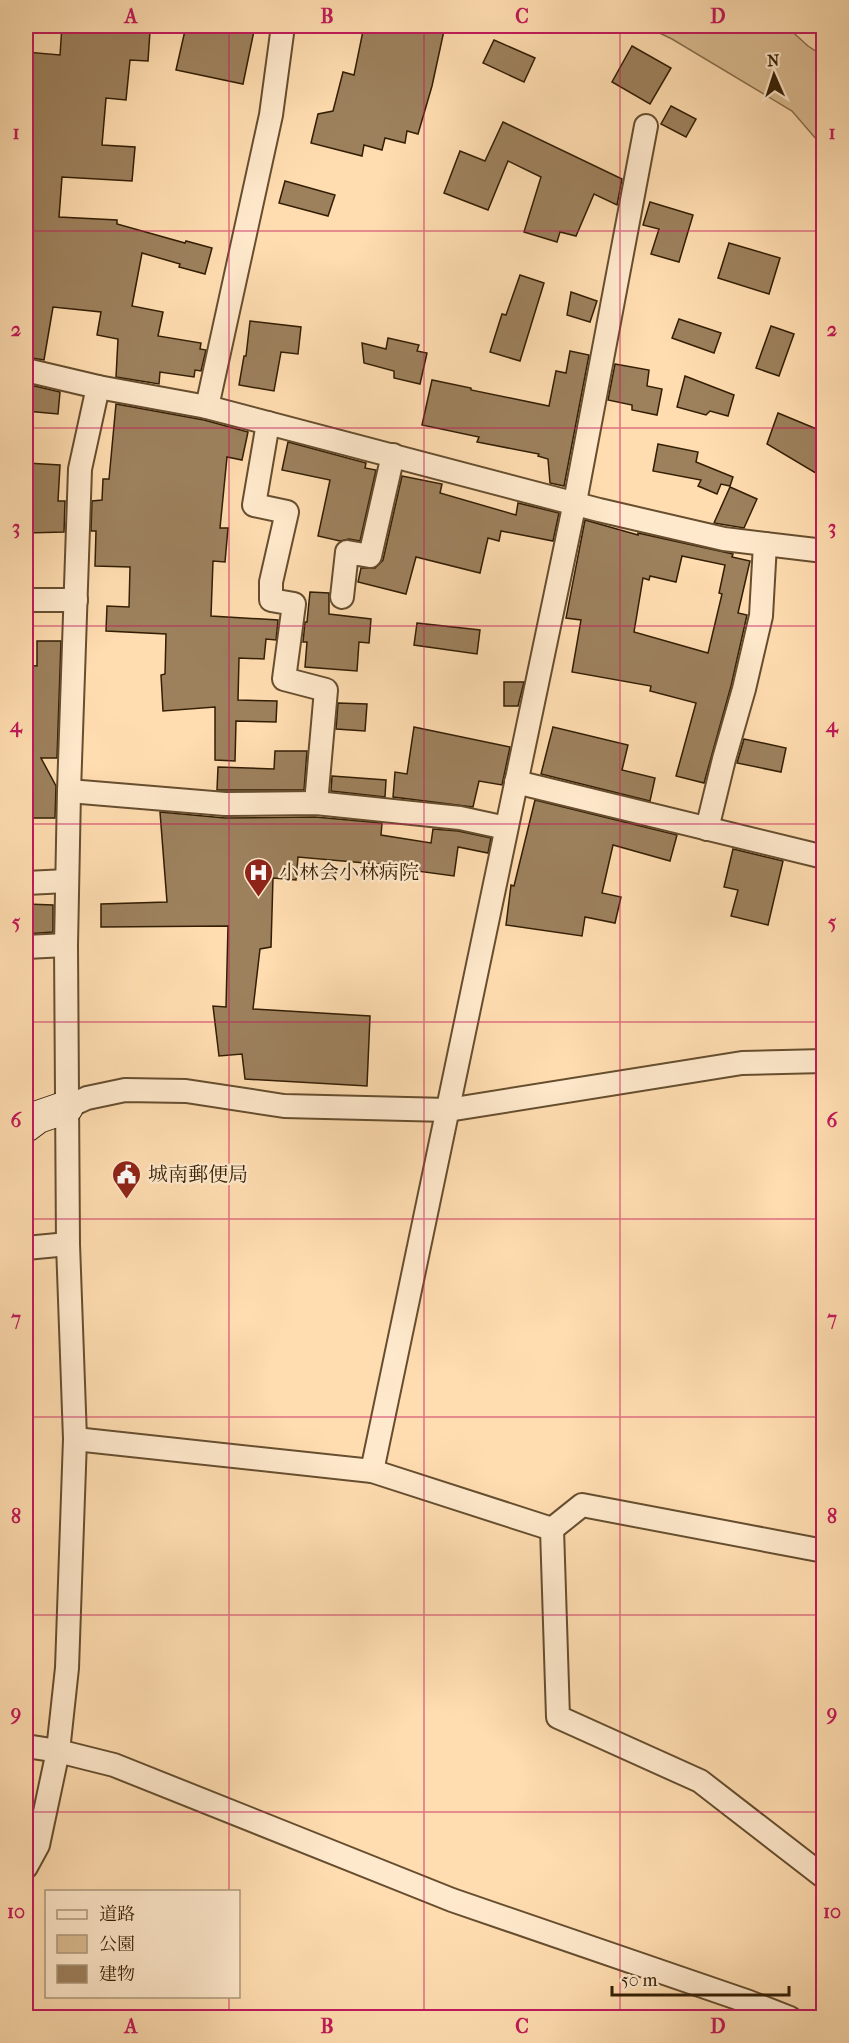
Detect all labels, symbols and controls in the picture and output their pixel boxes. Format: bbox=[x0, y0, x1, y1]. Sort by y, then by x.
text: A bbox=[123, 5, 139, 28]
text: B bbox=[320, 5, 334, 28]
text: C bbox=[515, 5, 529, 28]
text: D bbox=[710, 5, 726, 28]
north arrow bbox=[744, 45, 804, 105]
text: N bbox=[767, 51, 781, 70]
text: 1 bbox=[12, 121, 20, 144]
text: 1 bbox=[828, 121, 836, 144]
text: 2 bbox=[11, 318, 21, 341]
text: 2 bbox=[827, 318, 837, 341]
text: 3 bbox=[12, 516, 20, 539]
text: 3 bbox=[828, 516, 836, 539]
text: 4 bbox=[9, 714, 23, 738]
text: 4 bbox=[825, 714, 839, 738]
hospital icon: 小林会小林病院 bbox=[242, 856, 274, 898]
place label: 小林会小林病院 bbox=[279, 861, 419, 884]
text: 5 bbox=[12, 911, 21, 934]
text: 5 bbox=[828, 911, 837, 934]
text: 6 bbox=[11, 1109, 23, 1132]
text: 6 bbox=[827, 1109, 839, 1132]
public building icon: 城南郵便局 bbox=[111, 1158, 143, 1200]
place label: 城南郵便局 bbox=[148, 1163, 248, 1186]
text: 7 bbox=[10, 1307, 21, 1330]
text: 7 bbox=[826, 1307, 837, 1330]
text: 8 bbox=[11, 1505, 21, 1528]
text: 8 bbox=[827, 1505, 837, 1528]
text: 9 bbox=[10, 1702, 21, 1725]
text: 9 bbox=[826, 1702, 837, 1725]
legend bbox=[45, 1890, 240, 1998]
text: 10 bbox=[7, 1900, 25, 1923]
text: 10 bbox=[823, 1900, 841, 1923]
text: 道路 bbox=[99, 1904, 135, 1925]
text: 公園 bbox=[99, 1934, 135, 1955]
scale bar bbox=[612, 1959, 789, 1997]
text: 建物 bbox=[99, 1964, 135, 1985]
text: 50 m bbox=[621, 1970, 658, 1991]
text: A bbox=[123, 2015, 139, 2038]
text: B bbox=[320, 2015, 334, 2038]
text: C bbox=[515, 2015, 529, 2038]
text: D bbox=[710, 2015, 726, 2038]

